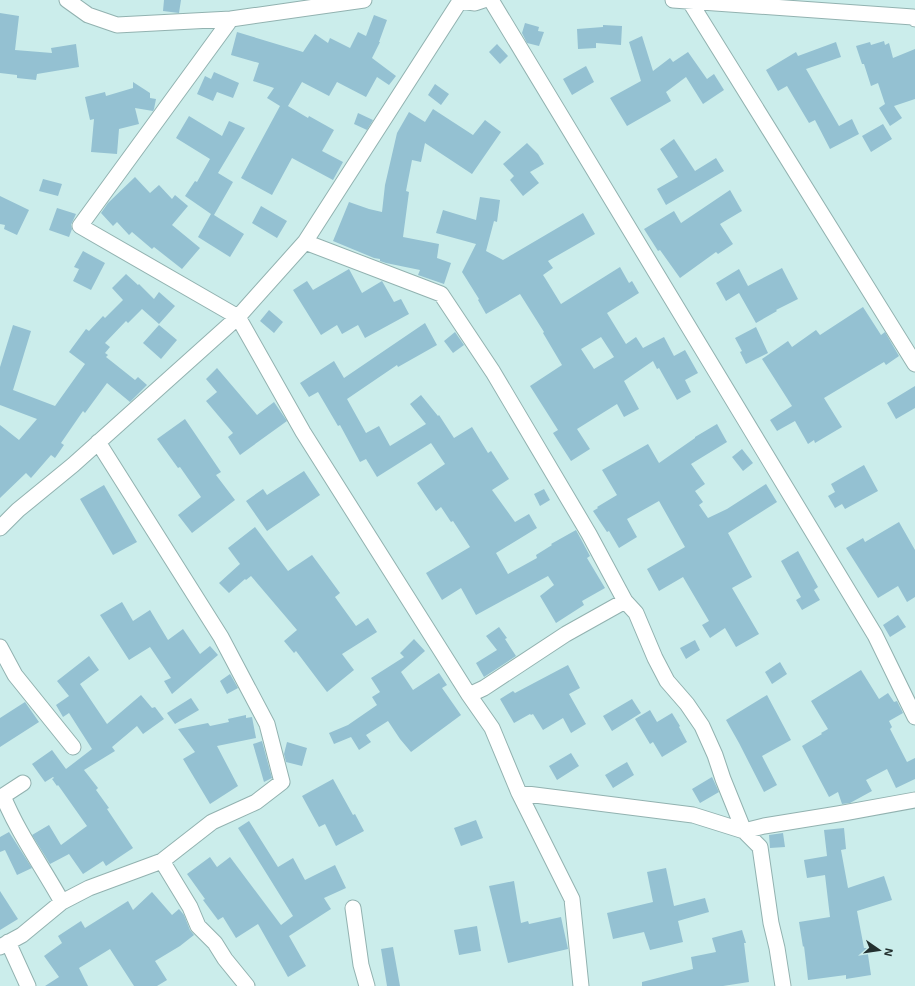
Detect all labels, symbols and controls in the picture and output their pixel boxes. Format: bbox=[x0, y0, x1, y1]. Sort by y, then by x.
north arrow bbox=[859, 930, 899, 970]
text: N bbox=[882, 947, 896, 958]

